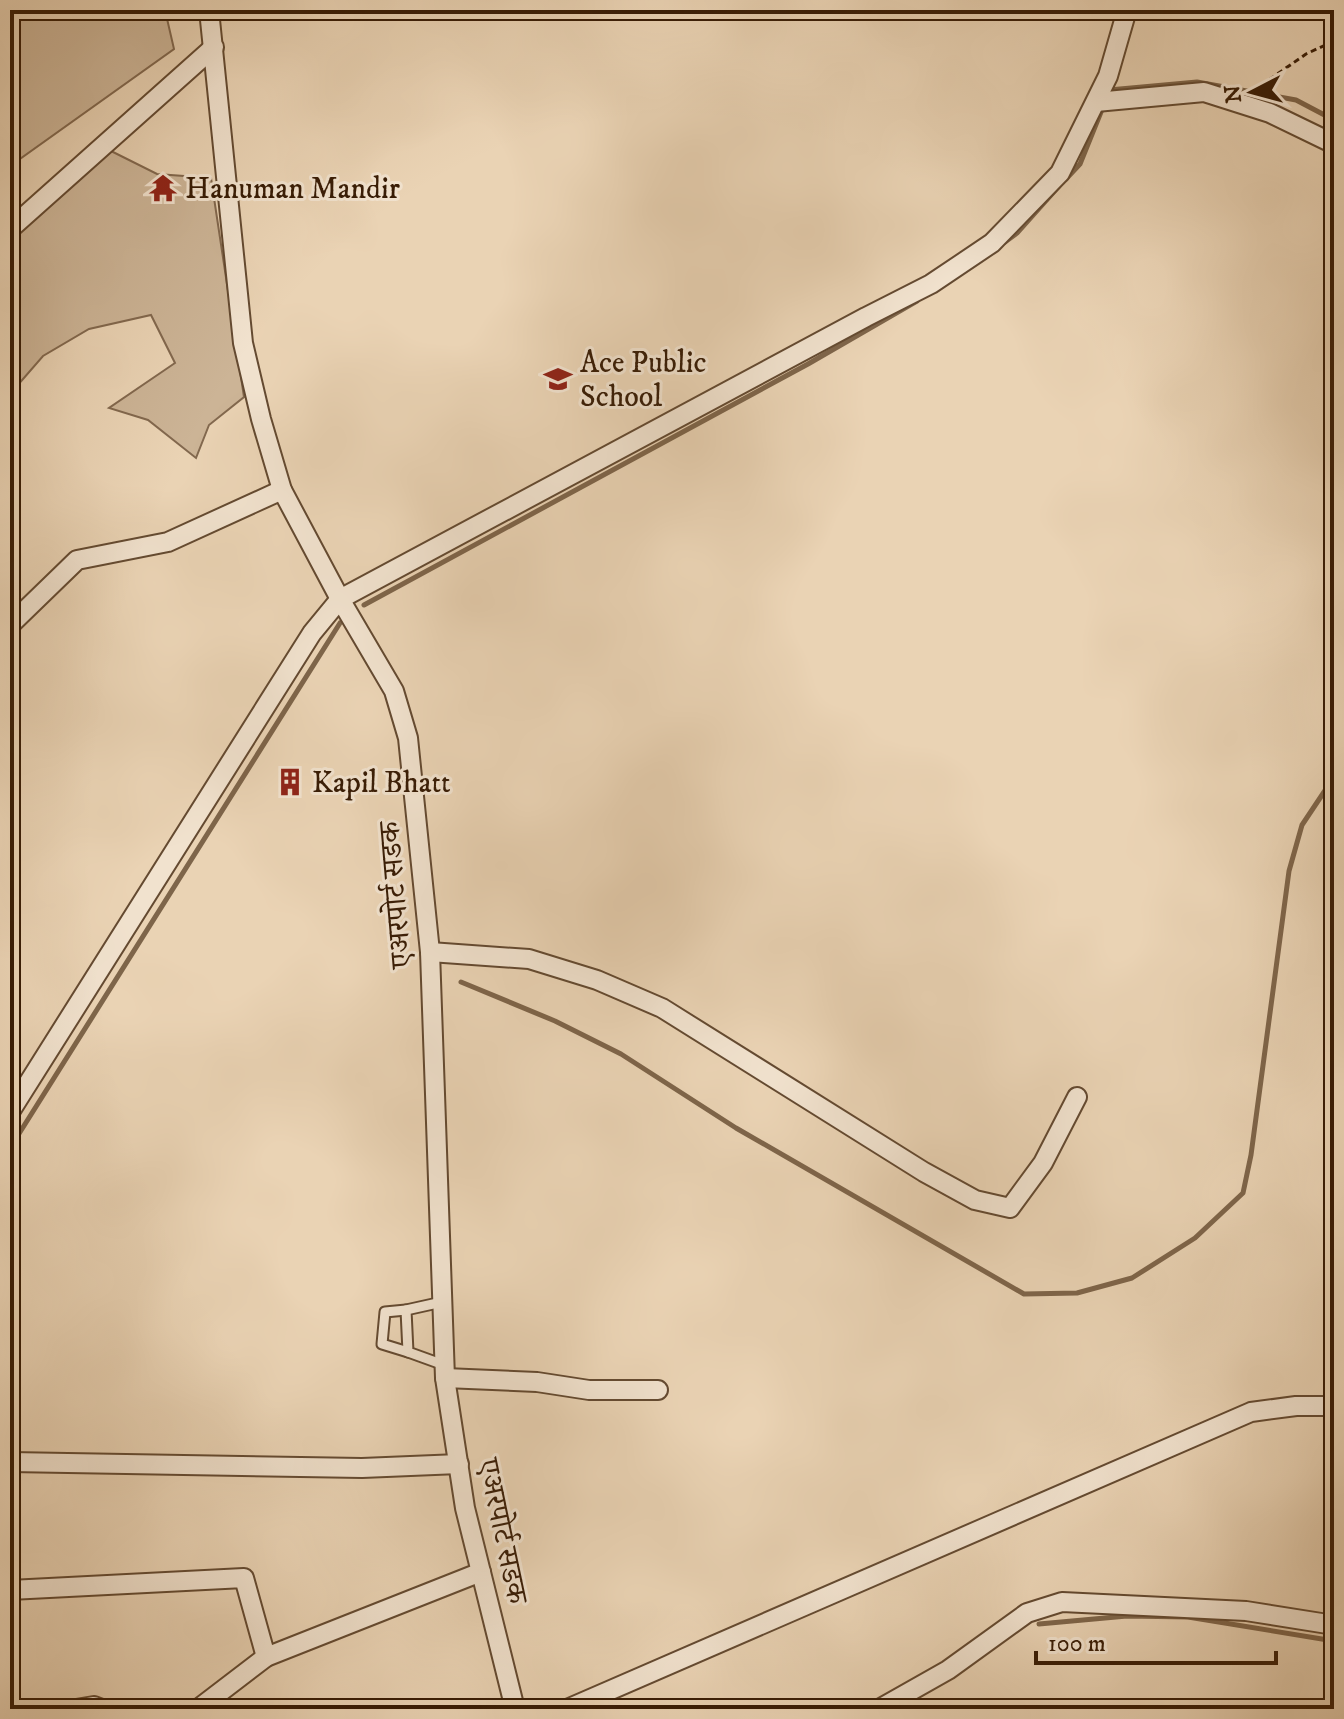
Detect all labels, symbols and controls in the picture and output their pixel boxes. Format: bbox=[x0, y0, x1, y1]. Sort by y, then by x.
north arrow bbox=[1212, 52, 1292, 132]
text: N bbox=[1219, 84, 1248, 104]
place label: Hanuman Mandir bbox=[185, 171, 400, 208]
temple icon: Hanuman Mandir bbox=[148, 173, 178, 203]
place label: Ace Public School bbox=[580, 345, 706, 416]
school or university icon: Ace Public School bbox=[543, 364, 573, 394]
place label: Kapil Bhatt bbox=[312, 765, 451, 802]
building icon: Kapil Bhatt bbox=[275, 767, 305, 797]
street label: एअरपोर्ट सडक bbox=[371, 818, 422, 972]
street label: एअरपोर्ट सडक bbox=[468, 1453, 535, 1609]
scale bar bbox=[1036, 1615, 1276, 1665]
text: 100 m bbox=[1048, 1629, 1106, 1659]

